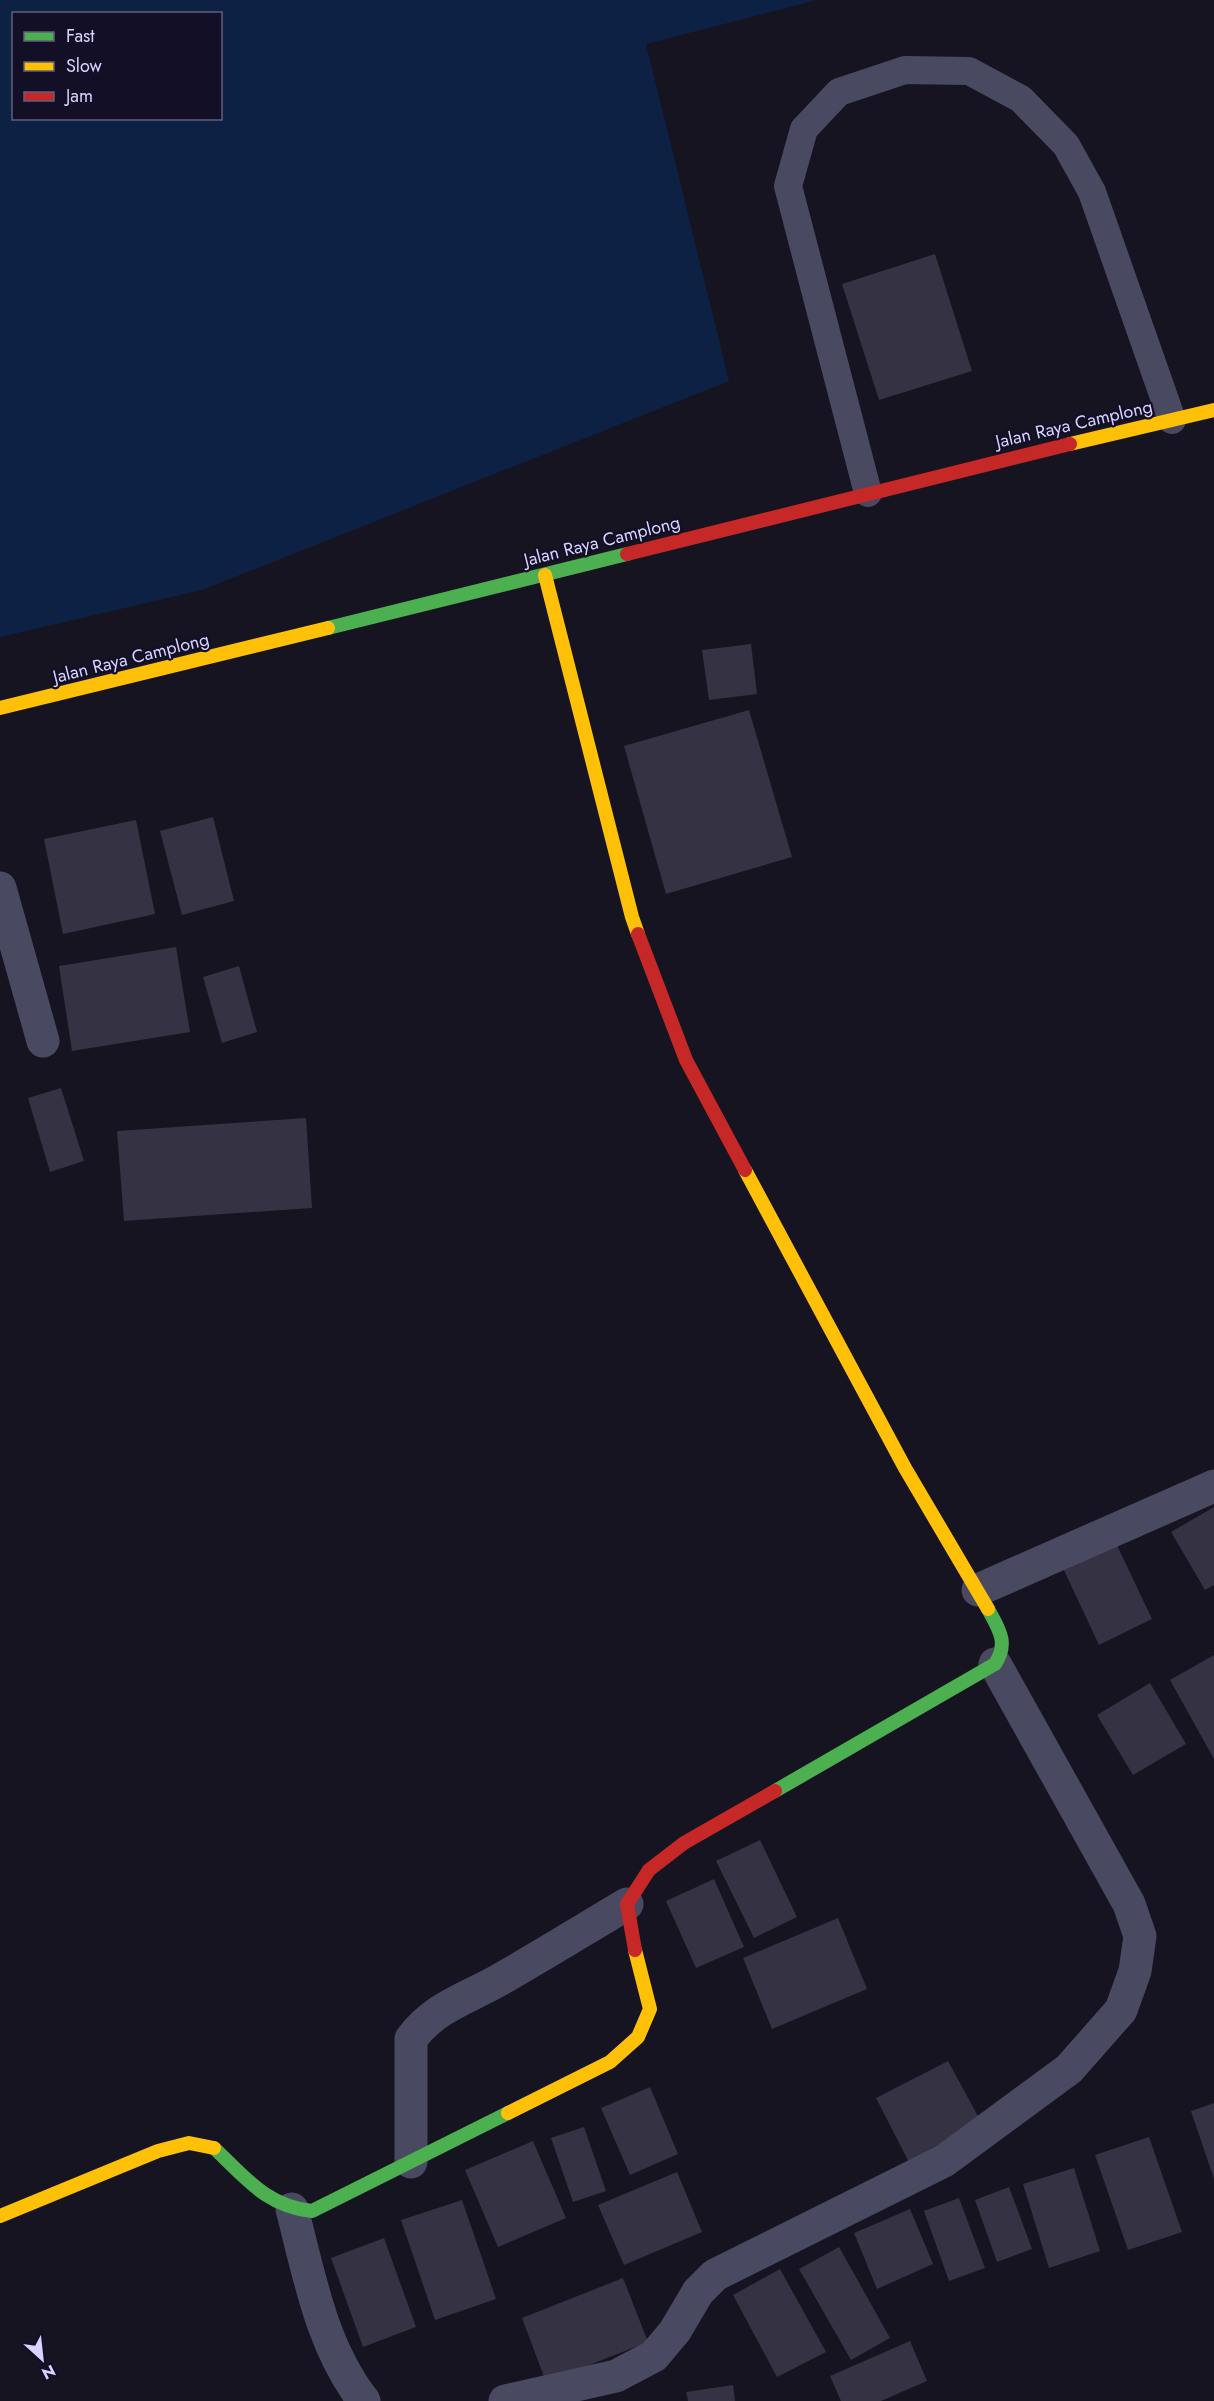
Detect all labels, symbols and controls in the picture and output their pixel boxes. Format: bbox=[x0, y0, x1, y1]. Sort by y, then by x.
legend bbox=[12, 12, 222, 120]
text: Fast bbox=[66, 23, 95, 49]
text: Slow bbox=[66, 53, 103, 79]
text: Jam bbox=[64, 83, 93, 109]
street label: Jalan Raya Camplong bbox=[991, 393, 1155, 455]
street label: Jalan Raya Camplong bbox=[519, 509, 683, 573]
street label: Jalan Raya Camplong bbox=[48, 626, 212, 690]
north arrow bbox=[12, 2329, 72, 2389]
text: N bbox=[38, 2359, 59, 2385]

